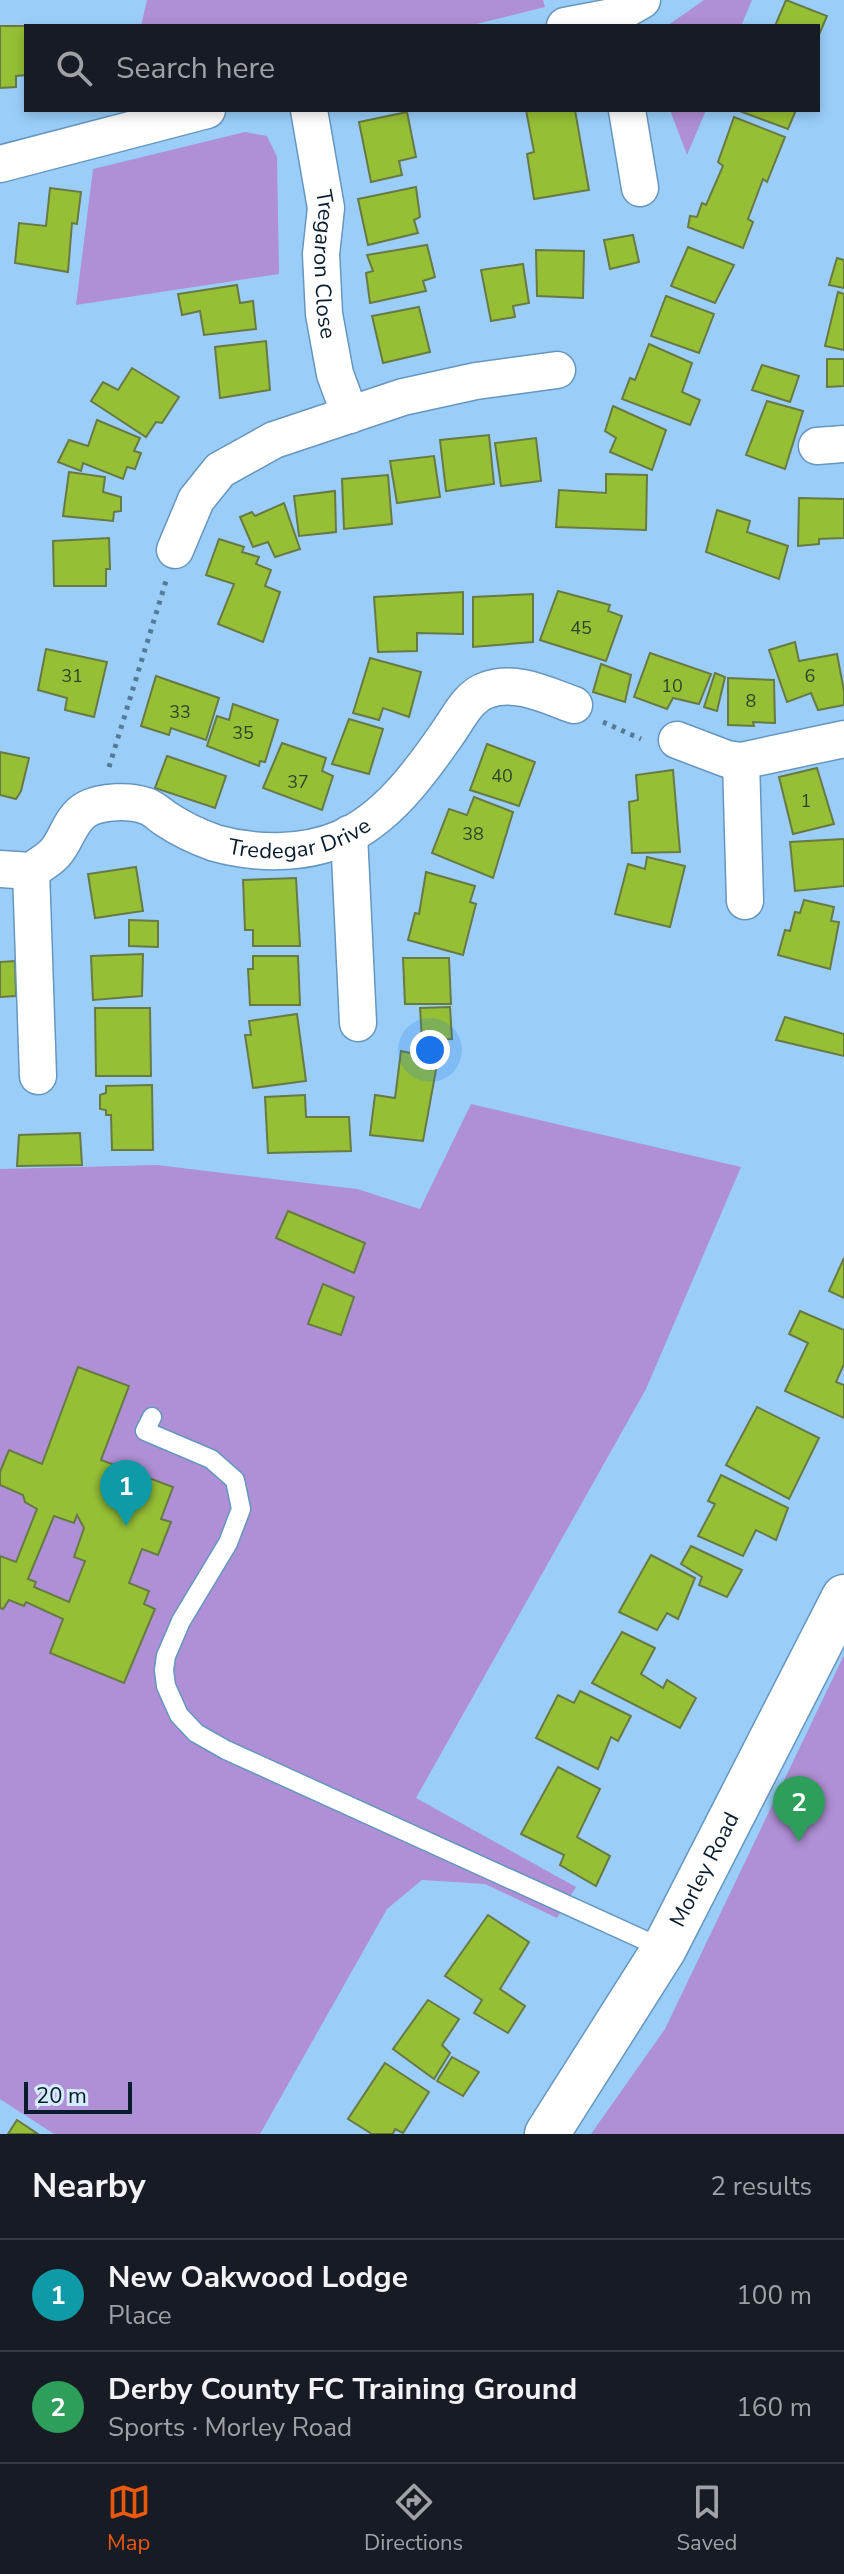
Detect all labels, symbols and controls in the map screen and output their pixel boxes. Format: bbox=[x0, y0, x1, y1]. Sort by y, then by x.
search box bbox=[24, 24, 820, 112]
icon: search bbox=[52, 46, 96, 90]
text: Search here bbox=[116, 48, 275, 89]
street label: Tregaron Close bbox=[306, 187, 343, 341]
house number: 45 bbox=[570, 616, 592, 640]
house number: 31 bbox=[61, 664, 83, 688]
house number: 6 bbox=[805, 664, 815, 688]
house number: 10 bbox=[661, 674, 683, 698]
house number: 8 bbox=[746, 689, 756, 713]
house number: 33 bbox=[169, 700, 191, 724]
house number: 35 bbox=[232, 721, 254, 745]
house number: 40 bbox=[491, 764, 513, 788]
house number: 37 bbox=[287, 770, 309, 794]
house number: 1 bbox=[801, 789, 811, 813]
street label: Tredegar Drive bbox=[226, 811, 377, 866]
house number: 38 bbox=[462, 822, 484, 846]
your location bbox=[410, 1030, 450, 1070]
pin: 1 bbox=[100, 1460, 152, 1526]
pin: 2 bbox=[773, 1776, 825, 1842]
street label: Morley Road bbox=[663, 1807, 746, 1932]
scale bar bbox=[24, 2078, 132, 2114]
text: 20 m bbox=[36, 2081, 87, 2111]
text: Nearby bbox=[32, 2163, 146, 2209]
text: 2 results bbox=[711, 2169, 812, 2204]
text: New Oakwood Lodge bbox=[108, 2257, 408, 2298]
text: 1 bbox=[50, 2278, 66, 2313]
text: 100 m bbox=[736, 2278, 812, 2313]
text: Place bbox=[108, 2298, 172, 2333]
text: Derby County FC Training Ground bbox=[108, 2369, 577, 2410]
text: 2 bbox=[50, 2390, 66, 2425]
text: 160 m bbox=[736, 2390, 812, 2425]
text: Sports · Morley Road bbox=[108, 2410, 352, 2445]
tab: Map bbox=[107, 2480, 151, 2558]
tab: Directions bbox=[364, 2480, 463, 2558]
tab: Saved bbox=[677, 2480, 737, 2558]

